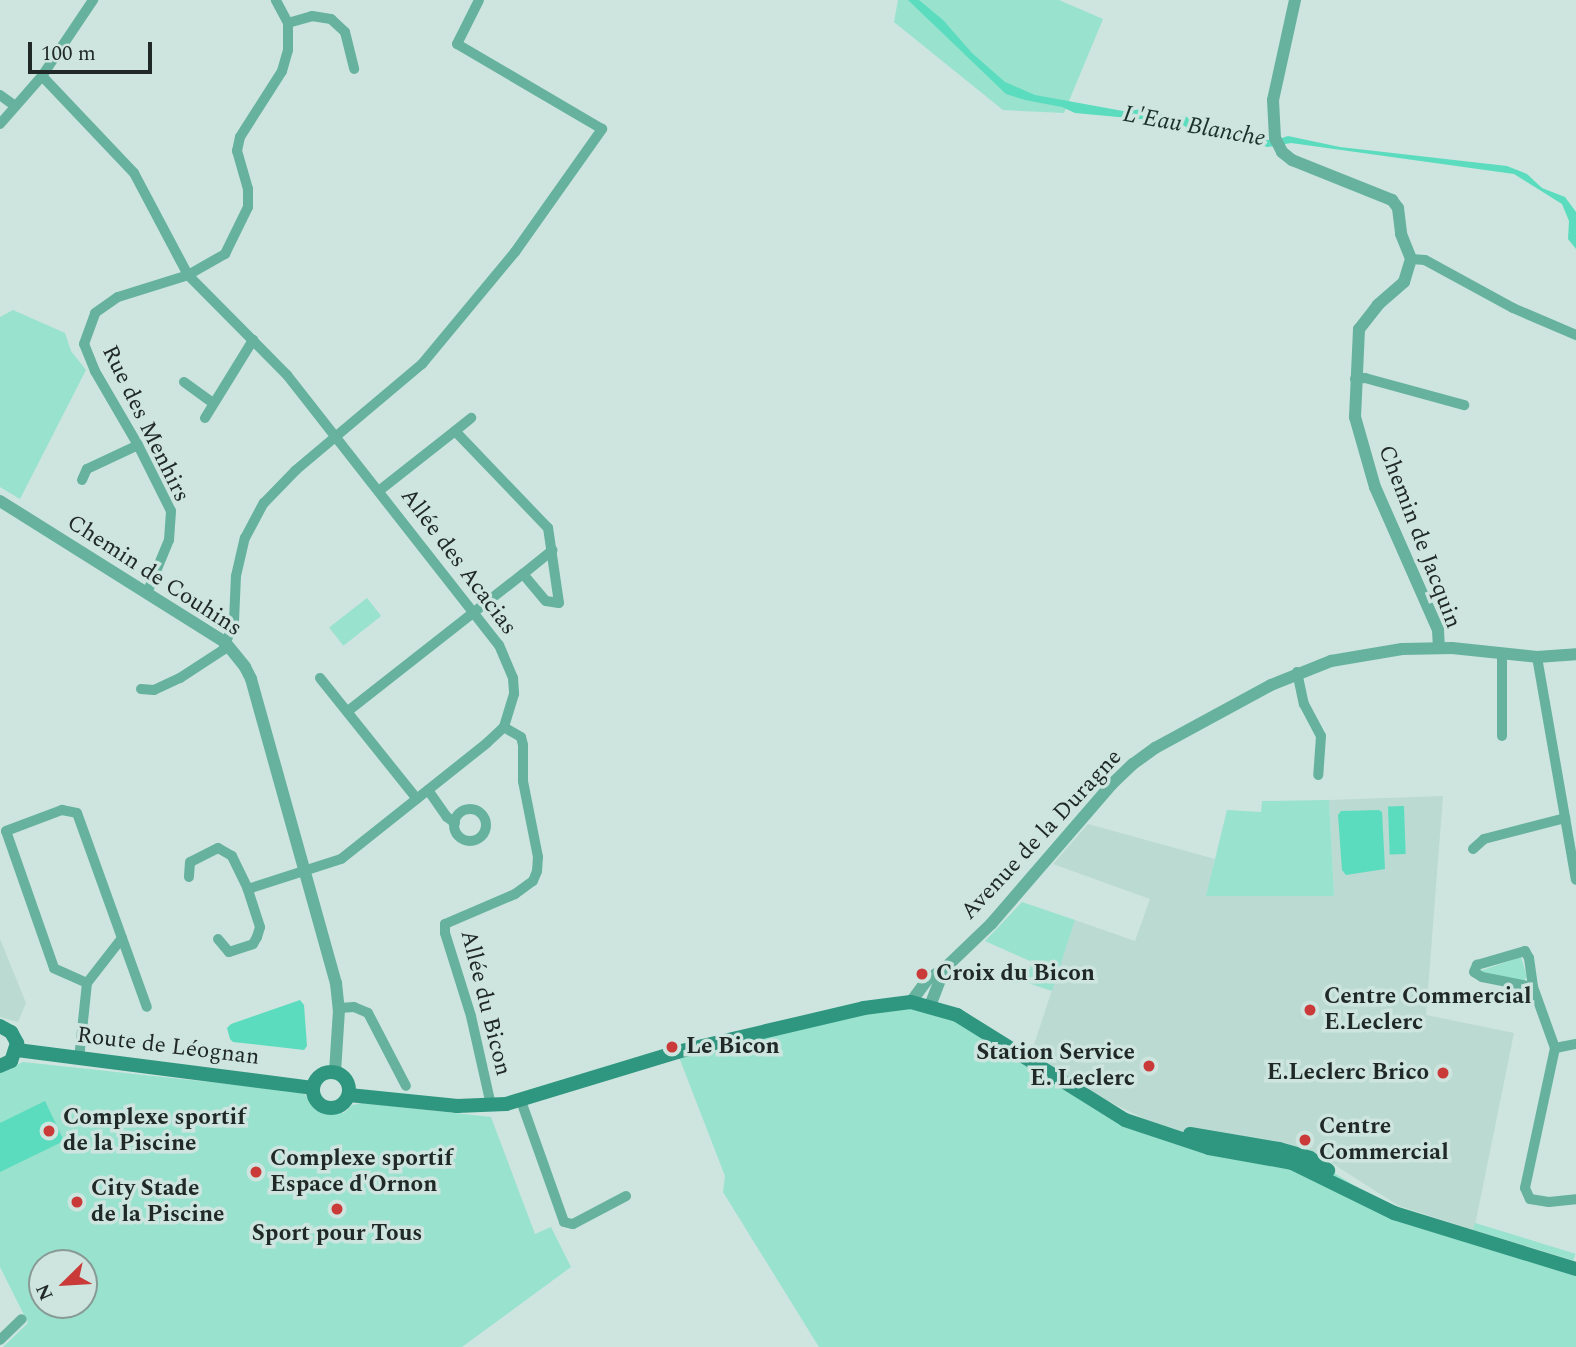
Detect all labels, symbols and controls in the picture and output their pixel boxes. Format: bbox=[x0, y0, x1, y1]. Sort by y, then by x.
scale bar bbox=[32, 28, 156, 72]
text: 100 m bbox=[41, 38, 96, 70]
water label: L'Eau Blanche bbox=[1121, 100, 1267, 154]
street label: Rue des Menhirs bbox=[95, 341, 195, 507]
street label: Chemin de Jacquin bbox=[1371, 442, 1467, 632]
street label: Allée des Acacias bbox=[394, 483, 522, 641]
street label: Chemin de Couhins bbox=[61, 509, 247, 643]
street label: Avenue de la Duragne bbox=[956, 744, 1128, 926]
street label: Allée du Bicon bbox=[454, 927, 516, 1079]
place label: Croix du Bicon bbox=[936, 960, 1095, 988]
marker: Croix du Bicon bbox=[914, 966, 930, 982]
place label: Centre Commercial E.Leclerc bbox=[1324, 983, 1532, 1037]
marker: Centre Commercial E.Leclerc bbox=[1302, 1002, 1318, 1018]
street label: Route de Léognan bbox=[75, 1022, 261, 1072]
place label: Le Bicon bbox=[686, 1033, 780, 1061]
marker: Le Bicon bbox=[664, 1039, 680, 1055]
place label: Station Service E. Leclerc bbox=[976, 1039, 1135, 1093]
marker: Station Service E. Leclerc bbox=[1141, 1058, 1157, 1074]
place label: E.Leclerc Brico bbox=[1267, 1059, 1429, 1087]
marker: E.Leclerc Brico bbox=[1435, 1065, 1451, 1081]
place label: Complexe sportif de la Piscine bbox=[63, 1104, 246, 1158]
place label: Centre Commercial bbox=[1319, 1113, 1449, 1167]
marker: Complexe sportif de la Piscine bbox=[41, 1123, 57, 1139]
marker: Centre Commercial bbox=[1297, 1132, 1313, 1148]
place label: Complexe sportif Espace d'Ornon bbox=[270, 1145, 453, 1199]
marker: Complexe sportif Espace d'Ornon bbox=[248, 1164, 264, 1180]
place label: City Stade de la Piscine bbox=[91, 1175, 225, 1229]
marker: City Stade de la Piscine bbox=[69, 1194, 85, 1210]
marker: Sport pour Tous bbox=[329, 1201, 345, 1217]
place label: Sport pour Tous bbox=[252, 1220, 422, 1248]
north arrow bbox=[28, 1249, 98, 1319]
text: N bbox=[29, 1279, 62, 1305]

